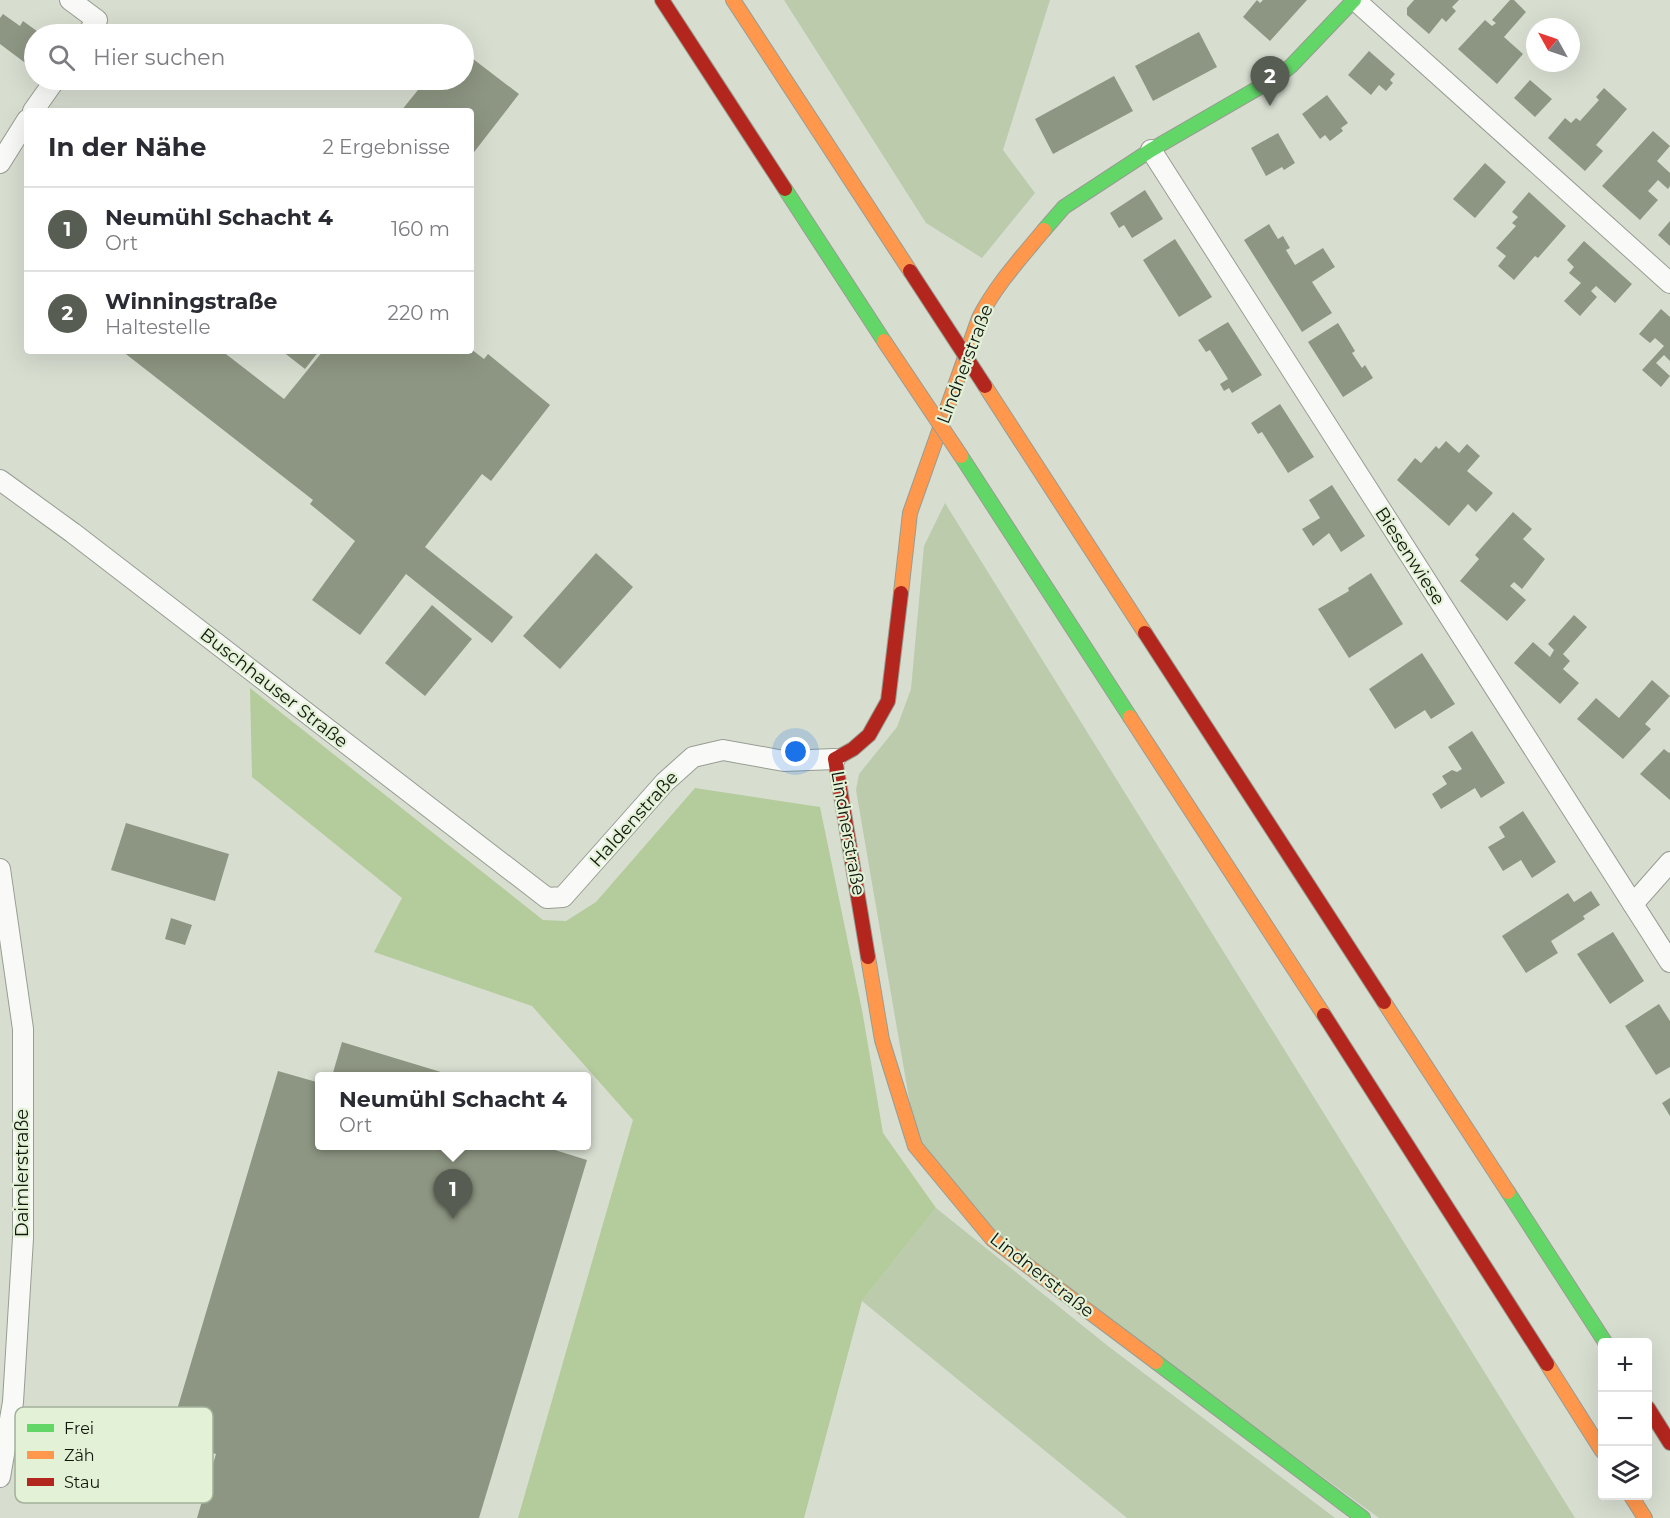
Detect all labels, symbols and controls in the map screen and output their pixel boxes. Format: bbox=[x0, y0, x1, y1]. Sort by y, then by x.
north arrow bbox=[1526, 18, 1580, 72]
search box bbox=[24, 24, 474, 90]
icon: search bbox=[45, 41, 78, 74]
text: Hier suchen bbox=[93, 44, 225, 71]
pin: 2 bbox=[1250, 57, 1290, 106]
text: In der Nähe bbox=[48, 131, 206, 163]
text: 2 Ergebnisse bbox=[322, 135, 450, 159]
text: Neumühl Schacht 4 bbox=[105, 204, 333, 231]
text: 1 bbox=[64, 217, 71, 241]
text: 160 m bbox=[391, 217, 450, 241]
text: Ort bbox=[105, 231, 138, 255]
text: Winningstraße bbox=[105, 288, 277, 315]
text: 2 bbox=[62, 301, 73, 325]
text: 220 m bbox=[388, 301, 450, 325]
street label: Lindnerstraße bbox=[932, 301, 998, 427]
text: Haltestelle bbox=[105, 315, 211, 339]
street label: Biesenwiese bbox=[1370, 503, 1450, 609]
street label: Buschhauser Straße bbox=[196, 623, 352, 753]
your location bbox=[781, 737, 810, 766]
street label: Haldenstraße bbox=[585, 766, 683, 871]
street label: Lindnerstraße bbox=[826, 769, 870, 897]
popup bbox=[315, 1072, 591, 1150]
text: Neumühl Schacht 4 bbox=[339, 1086, 567, 1113]
street label: Daimlerstraße bbox=[11, 1109, 33, 1237]
text: Ort bbox=[339, 1113, 372, 1137]
pin: 1 bbox=[434, 1170, 472, 1219]
street label: Lindnerstraße bbox=[986, 1228, 1099, 1323]
map controls bbox=[1598, 1338, 1652, 1500]
button: + bbox=[1598, 1338, 1652, 1392]
button: − bbox=[1598, 1392, 1652, 1446]
legend bbox=[15, 1407, 213, 1503]
text: Frei bbox=[64, 1419, 94, 1438]
text: Zäh bbox=[64, 1446, 95, 1465]
button: layers bbox=[1598, 1446, 1652, 1500]
text: Stau bbox=[64, 1473, 100, 1492]

